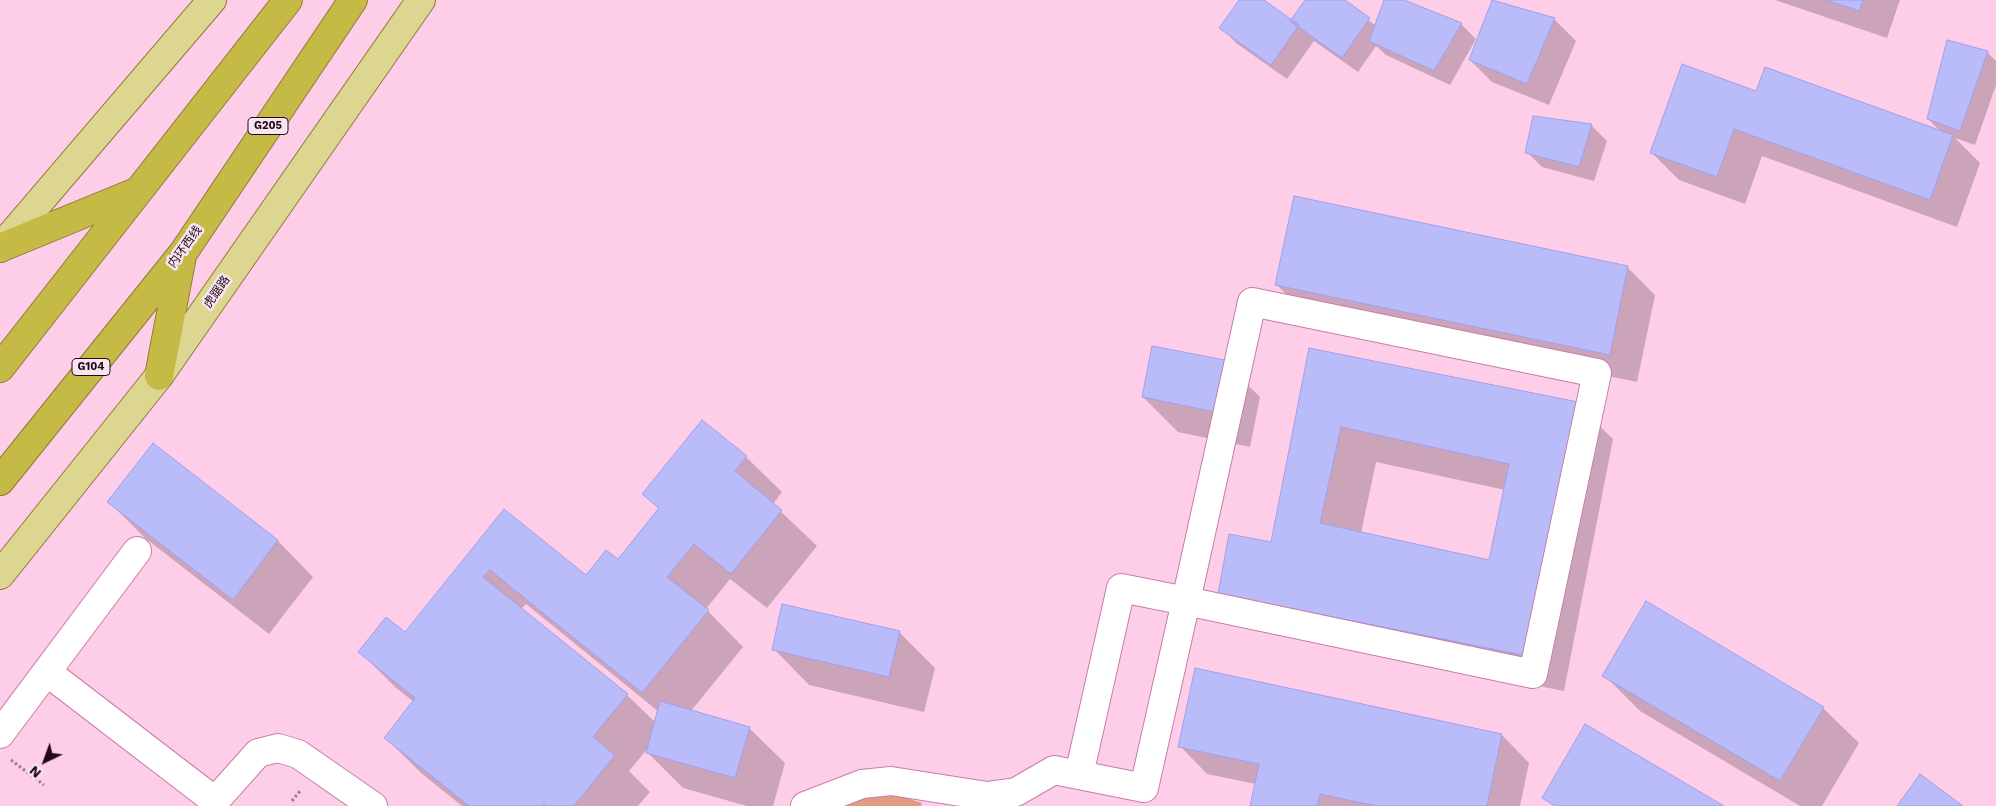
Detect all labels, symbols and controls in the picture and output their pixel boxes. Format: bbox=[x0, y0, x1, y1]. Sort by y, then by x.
road number: G205 bbox=[248, 118, 288, 134]
street label: 内环西线 bbox=[165, 223, 205, 271]
street label: 虎踞路 bbox=[201, 273, 233, 311]
road number: G104 bbox=[72, 358, 110, 376]
north arrow bbox=[20, 736, 70, 786]
text: N bbox=[26, 763, 44, 782]

